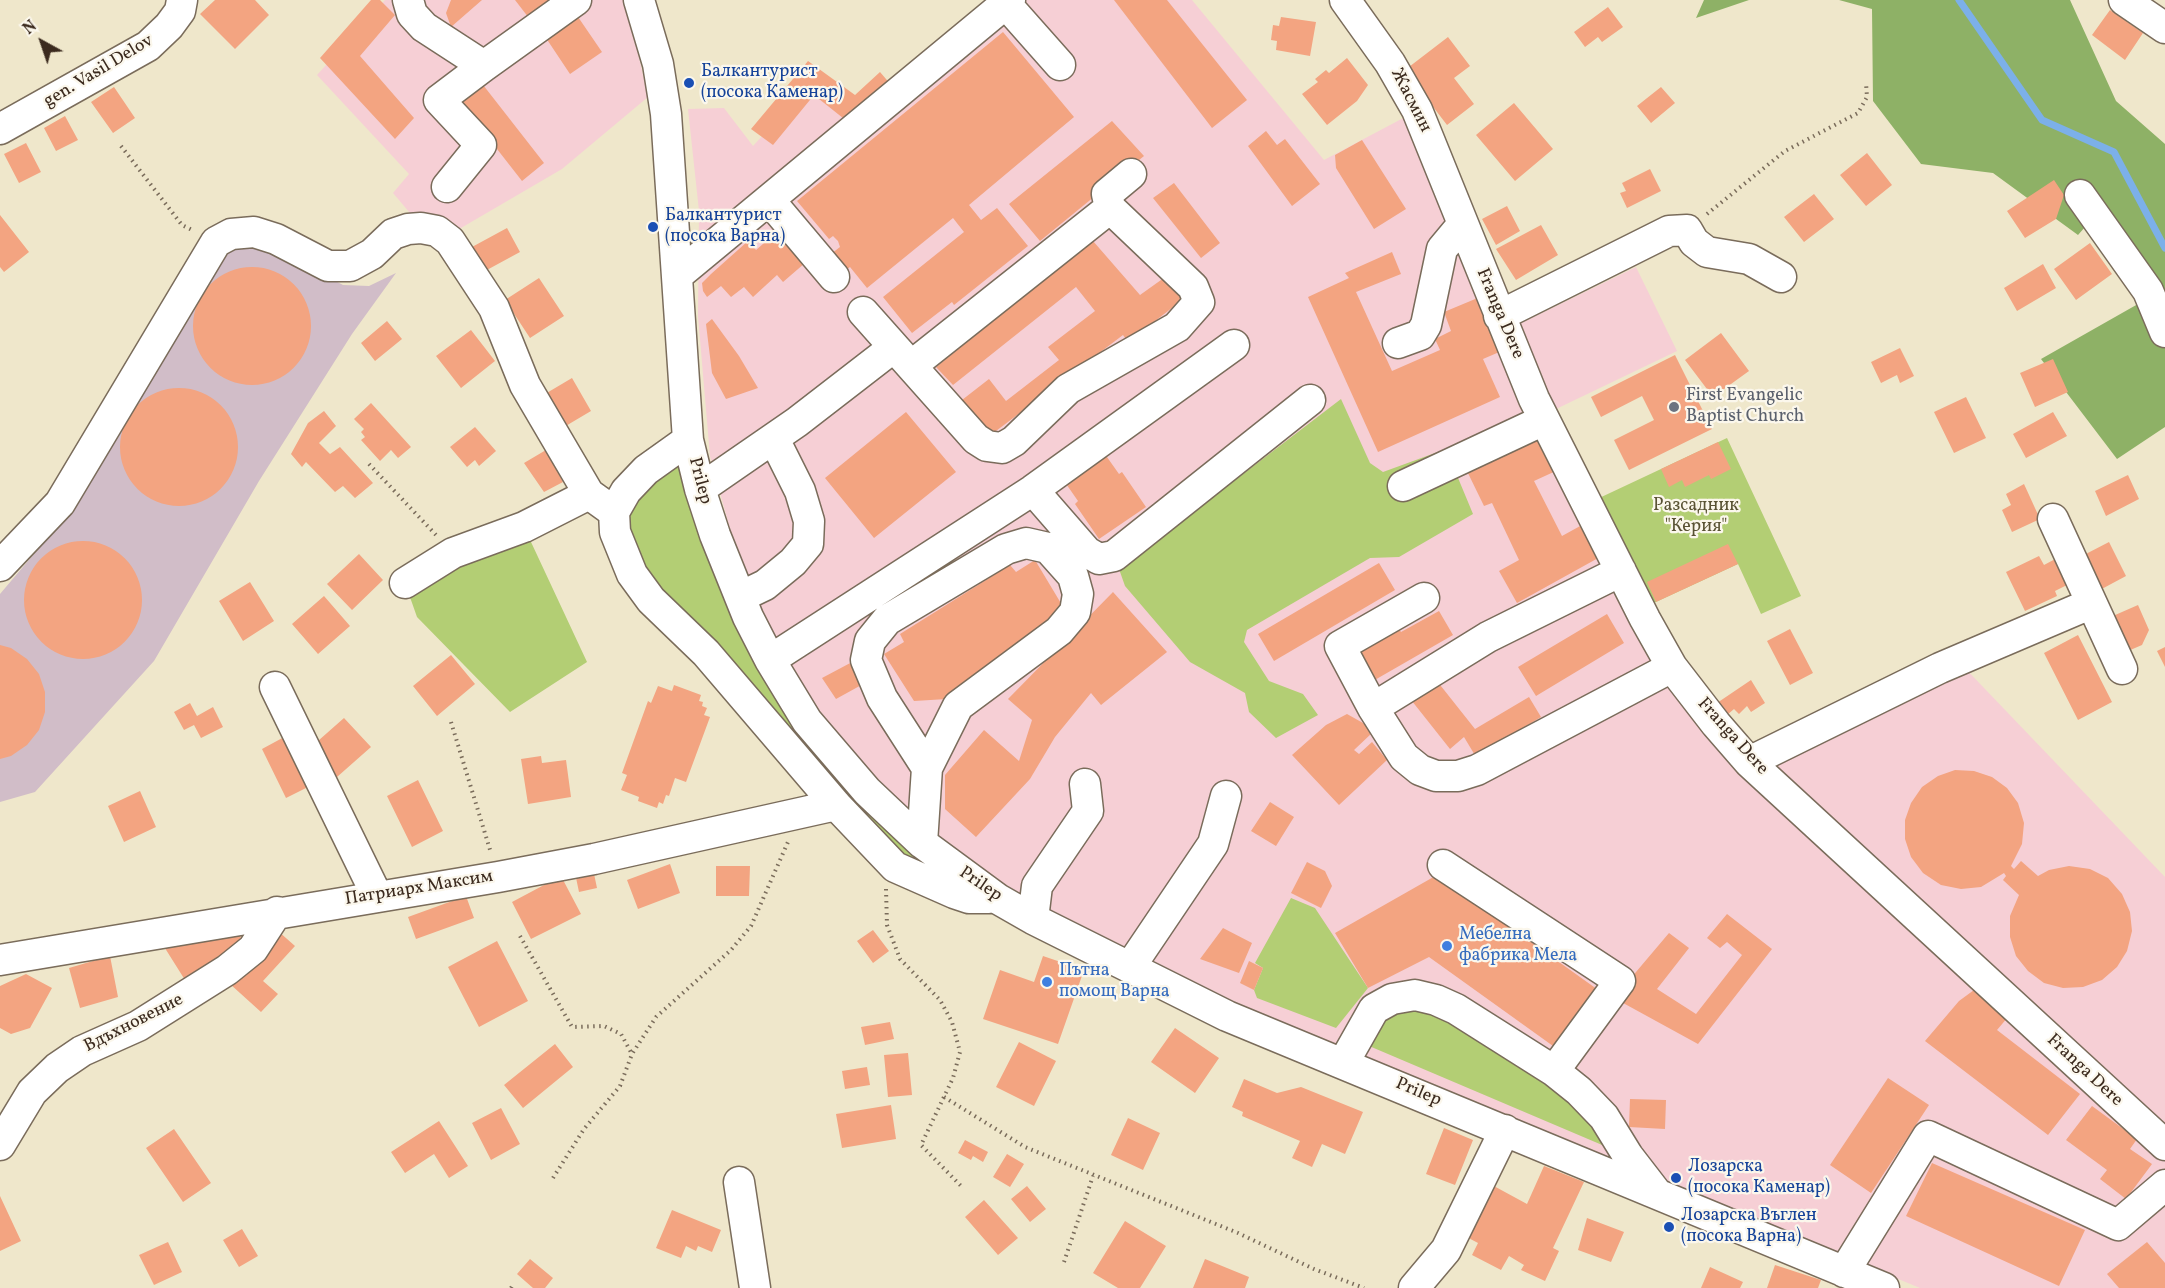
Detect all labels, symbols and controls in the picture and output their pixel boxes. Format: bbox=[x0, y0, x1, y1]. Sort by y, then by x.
north arrow bbox=[12, 12, 72, 72]
text: N bbox=[19, 16, 42, 40]
street label: gen. Vasil Delov bbox=[40, 31, 158, 113]
place label: Балкантурист (посока Каменар) bbox=[701, 62, 843, 104]
street label: Жасмин bbox=[1385, 65, 1435, 137]
marker: Балкантурист (посока Каменар) bbox=[682, 76, 696, 90]
place label: Балкантурист (посока Варна) bbox=[665, 206, 785, 248]
marker: Балкантурист (посока Варна) bbox=[646, 220, 660, 234]
street label: Franga Dere bbox=[1470, 265, 1528, 363]
place label: First Evangelic Baptist Church bbox=[1686, 386, 1804, 428]
marker: First Evangelic Baptist Church bbox=[1667, 400, 1681, 414]
street label: Prilep bbox=[682, 455, 716, 507]
park label: Разсадник "Керия" bbox=[1653, 496, 1739, 538]
street label: Franga Dere bbox=[1692, 694, 1772, 780]
street label: Prilep bbox=[954, 863, 1006, 907]
street label: Патриарх Максим bbox=[343, 867, 495, 911]
place label: Мебелна фабрика Мела bbox=[1459, 925, 1577, 968]
marker: Мебелна фабрика Мела bbox=[1440, 939, 1454, 953]
place label: Пътна помощ Варна bbox=[1059, 961, 1170, 1004]
marker: Пътна помощ Варна bbox=[1040, 975, 1054, 989]
street label: Вдъхновение bbox=[81, 990, 187, 1058]
street label: Franga Dere bbox=[2041, 1030, 2127, 1112]
street label: Prilep bbox=[1392, 1074, 1444, 1112]
place label: Лозарска (посока Каменар) bbox=[1688, 1157, 1830, 1200]
marker: Лозарска (посока Каменар) bbox=[1669, 1171, 1683, 1185]
place label: Лозарска Въглен (посока Варна) bbox=[1681, 1206, 1817, 1248]
marker: Лозарска Въглен (посока Варна) bbox=[1662, 1220, 1676, 1234]

